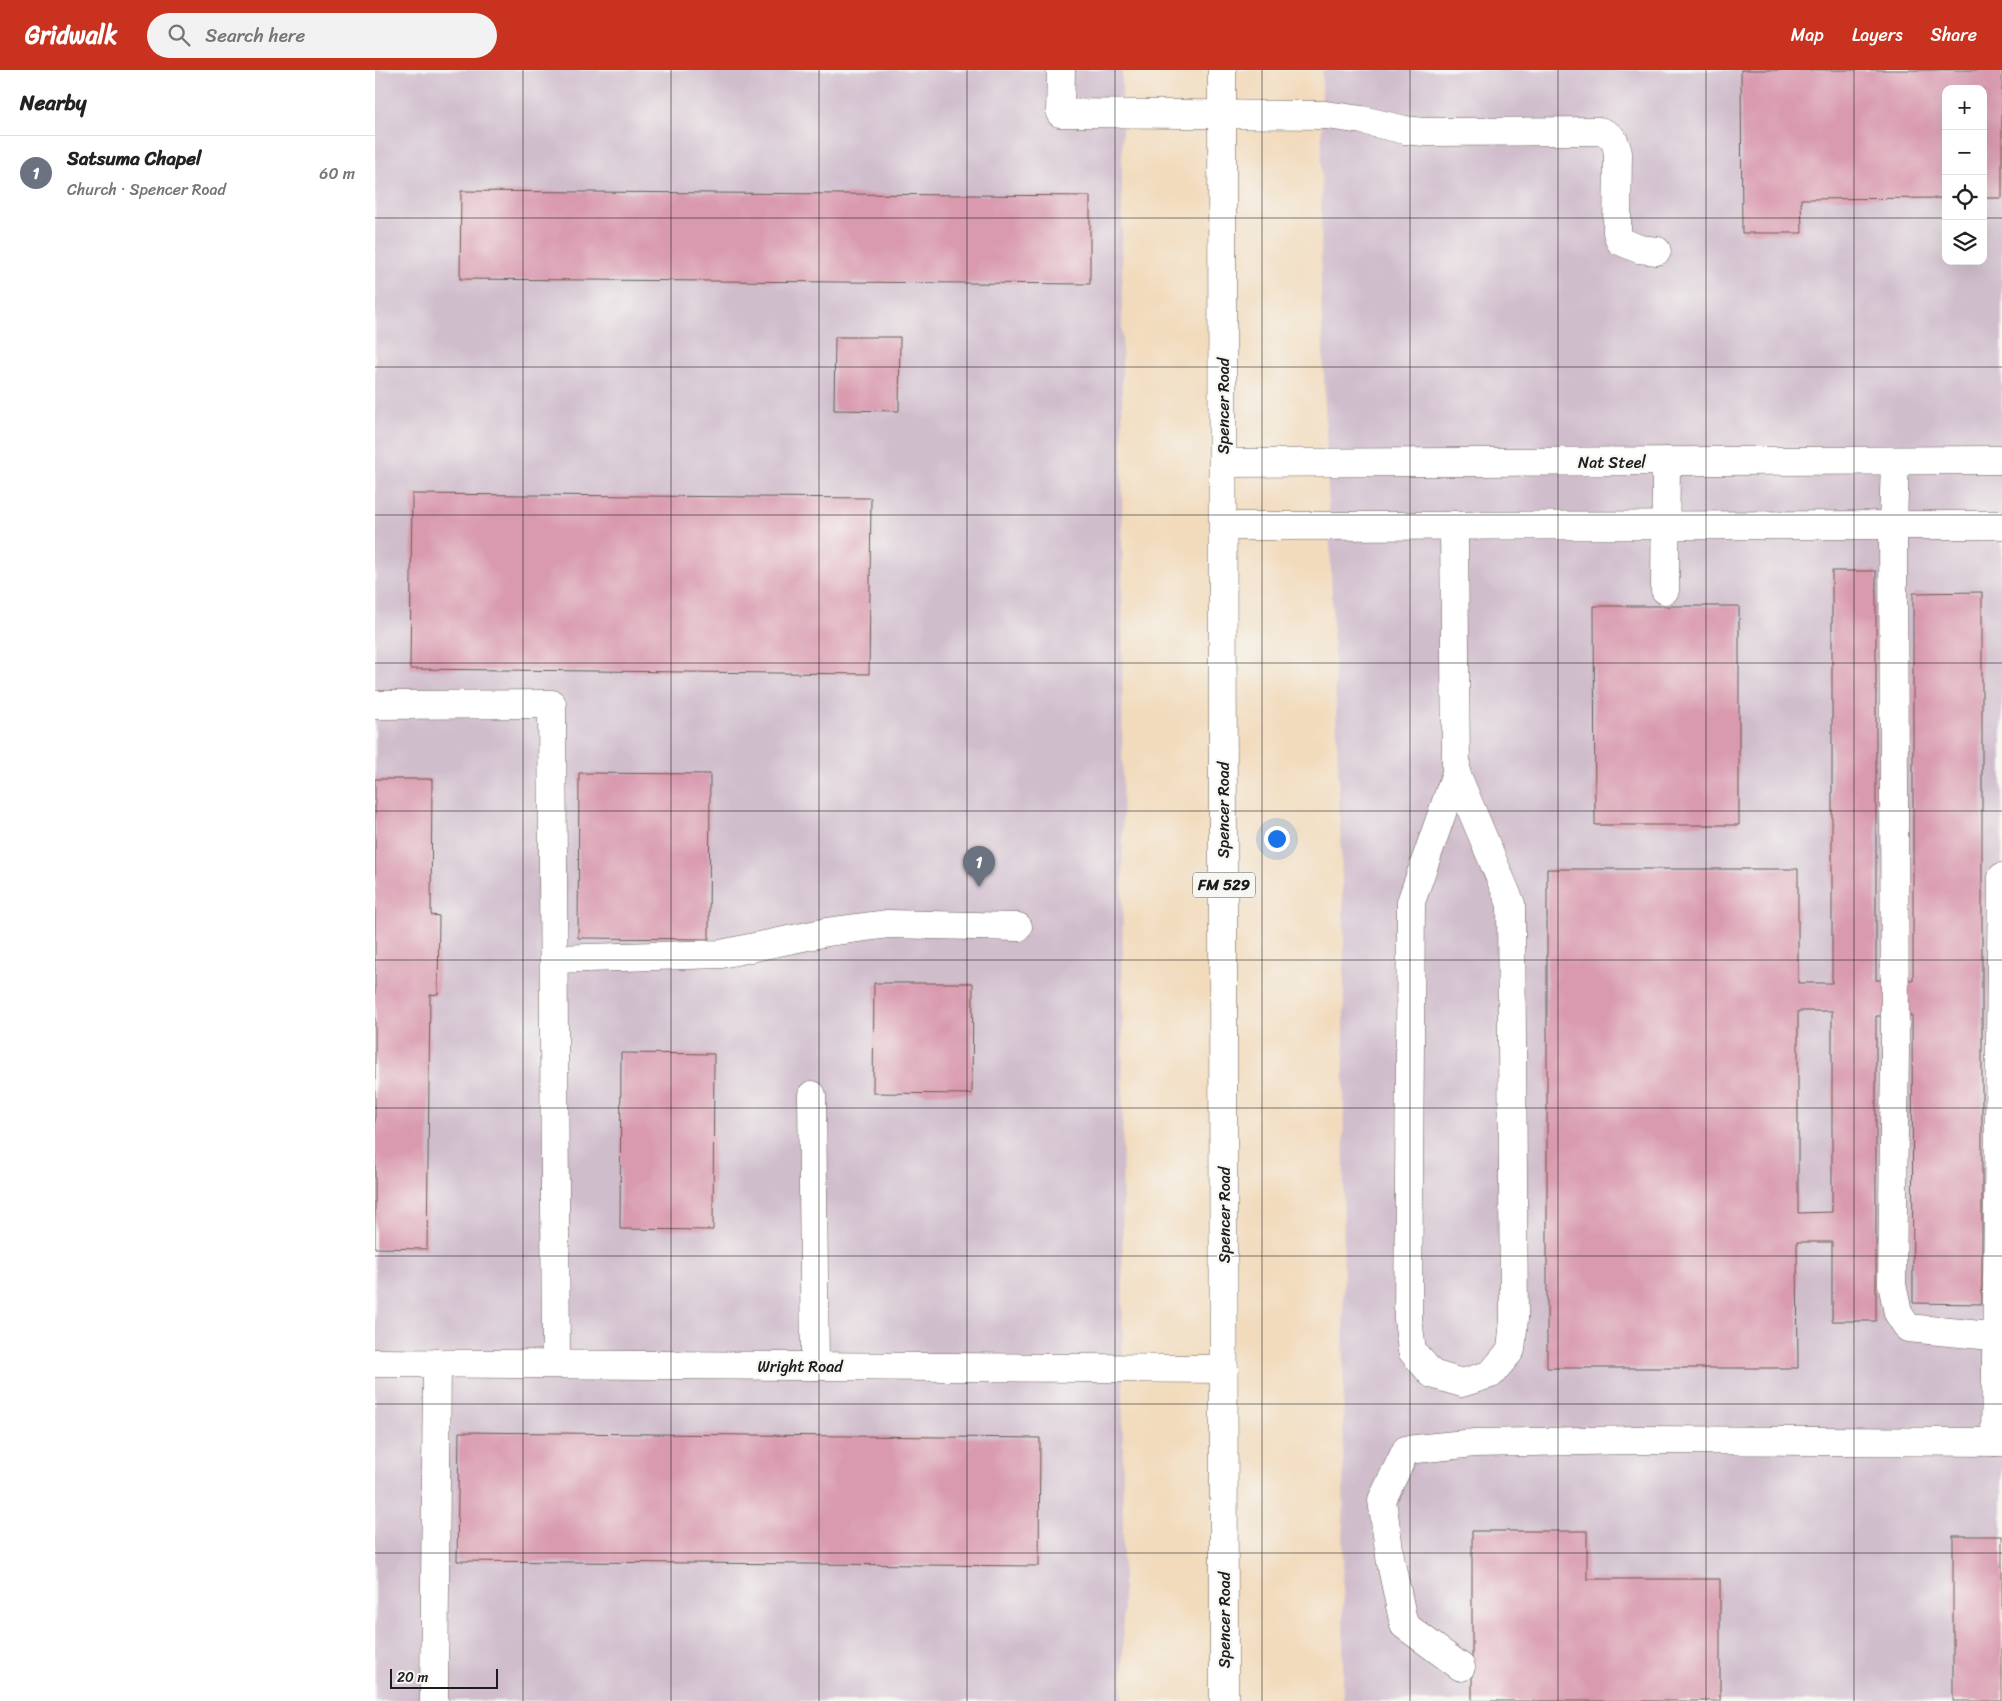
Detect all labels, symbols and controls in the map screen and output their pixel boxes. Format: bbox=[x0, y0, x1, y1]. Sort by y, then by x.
search box bbox=[147, 13, 497, 58]
text: Gridwalk bbox=[25, 14, 117, 56]
text: Search here bbox=[205, 19, 305, 52]
text: Map bbox=[1791, 19, 1824, 51]
text: Layers bbox=[1852, 19, 1903, 51]
text: Share bbox=[1931, 19, 1977, 51]
icon: search bbox=[165, 21, 193, 49]
text: Nearby bbox=[20, 84, 86, 122]
map controls bbox=[1942, 85, 1987, 265]
button: + bbox=[1942, 85, 1987, 130]
button: − bbox=[1942, 130, 1987, 175]
text: Satsuma Chapel bbox=[67, 142, 201, 175]
text: 1 bbox=[33, 159, 39, 188]
text: 60 m bbox=[319, 159, 355, 188]
text: Church · Spencer Road bbox=[67, 175, 226, 204]
button: locate bbox=[1942, 175, 1987, 220]
button: layers bbox=[1942, 220, 1987, 265]
street label: Spencer Road bbox=[1209, 356, 1238, 454]
street label: Nat Steel bbox=[1578, 448, 1646, 477]
street label: Spencer Road bbox=[1209, 760, 1238, 858]
your location bbox=[1264, 826, 1290, 852]
pin: 1 bbox=[963, 846, 995, 887]
road number: FM 529 bbox=[1193, 872, 1255, 898]
street label: Spencer Road bbox=[1210, 1165, 1239, 1263]
street label: Wright Road bbox=[757, 1352, 844, 1381]
street label: Spencer Road bbox=[1210, 1570, 1239, 1668]
text: 20 m bbox=[397, 1665, 428, 1690]
scale bar bbox=[390, 1666, 497, 1689]

